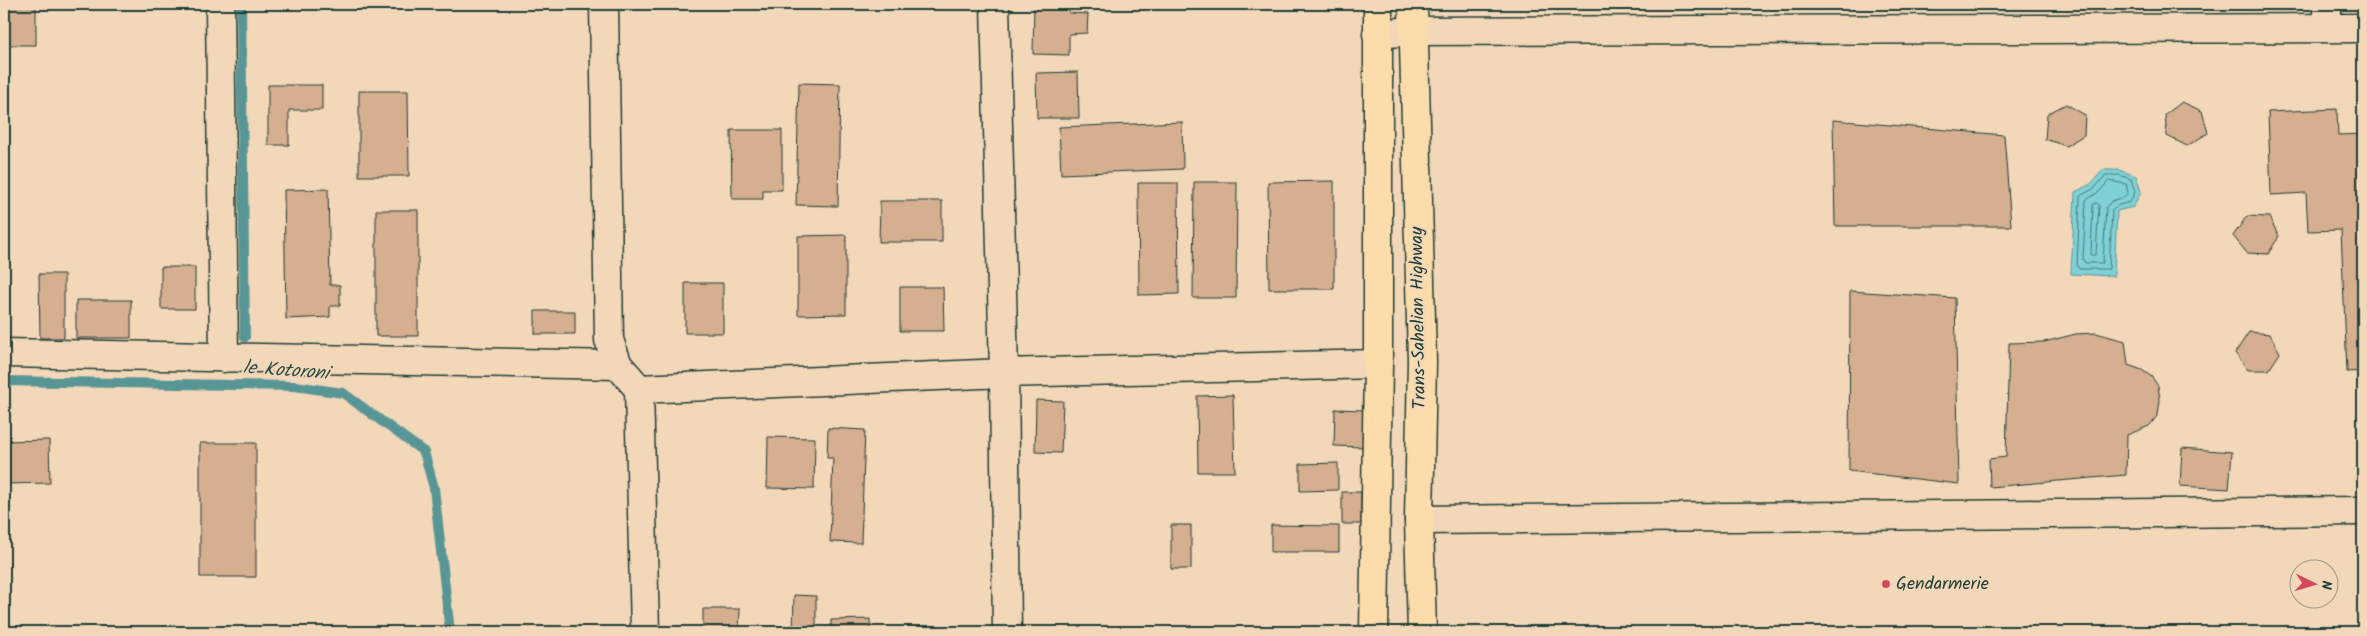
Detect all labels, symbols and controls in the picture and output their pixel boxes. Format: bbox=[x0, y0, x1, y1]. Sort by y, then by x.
street label: Trans-Sahelian Highway bbox=[1403, 226, 1435, 410]
water label: le Kotoroni bbox=[242, 353, 334, 389]
north arrow bbox=[2290, 558, 2340, 608]
place label: Gendarmerie bbox=[1896, 570, 1989, 599]
marker: Gendarmerie bbox=[1880, 578, 1892, 590]
text: N bbox=[2315, 580, 2337, 591]

